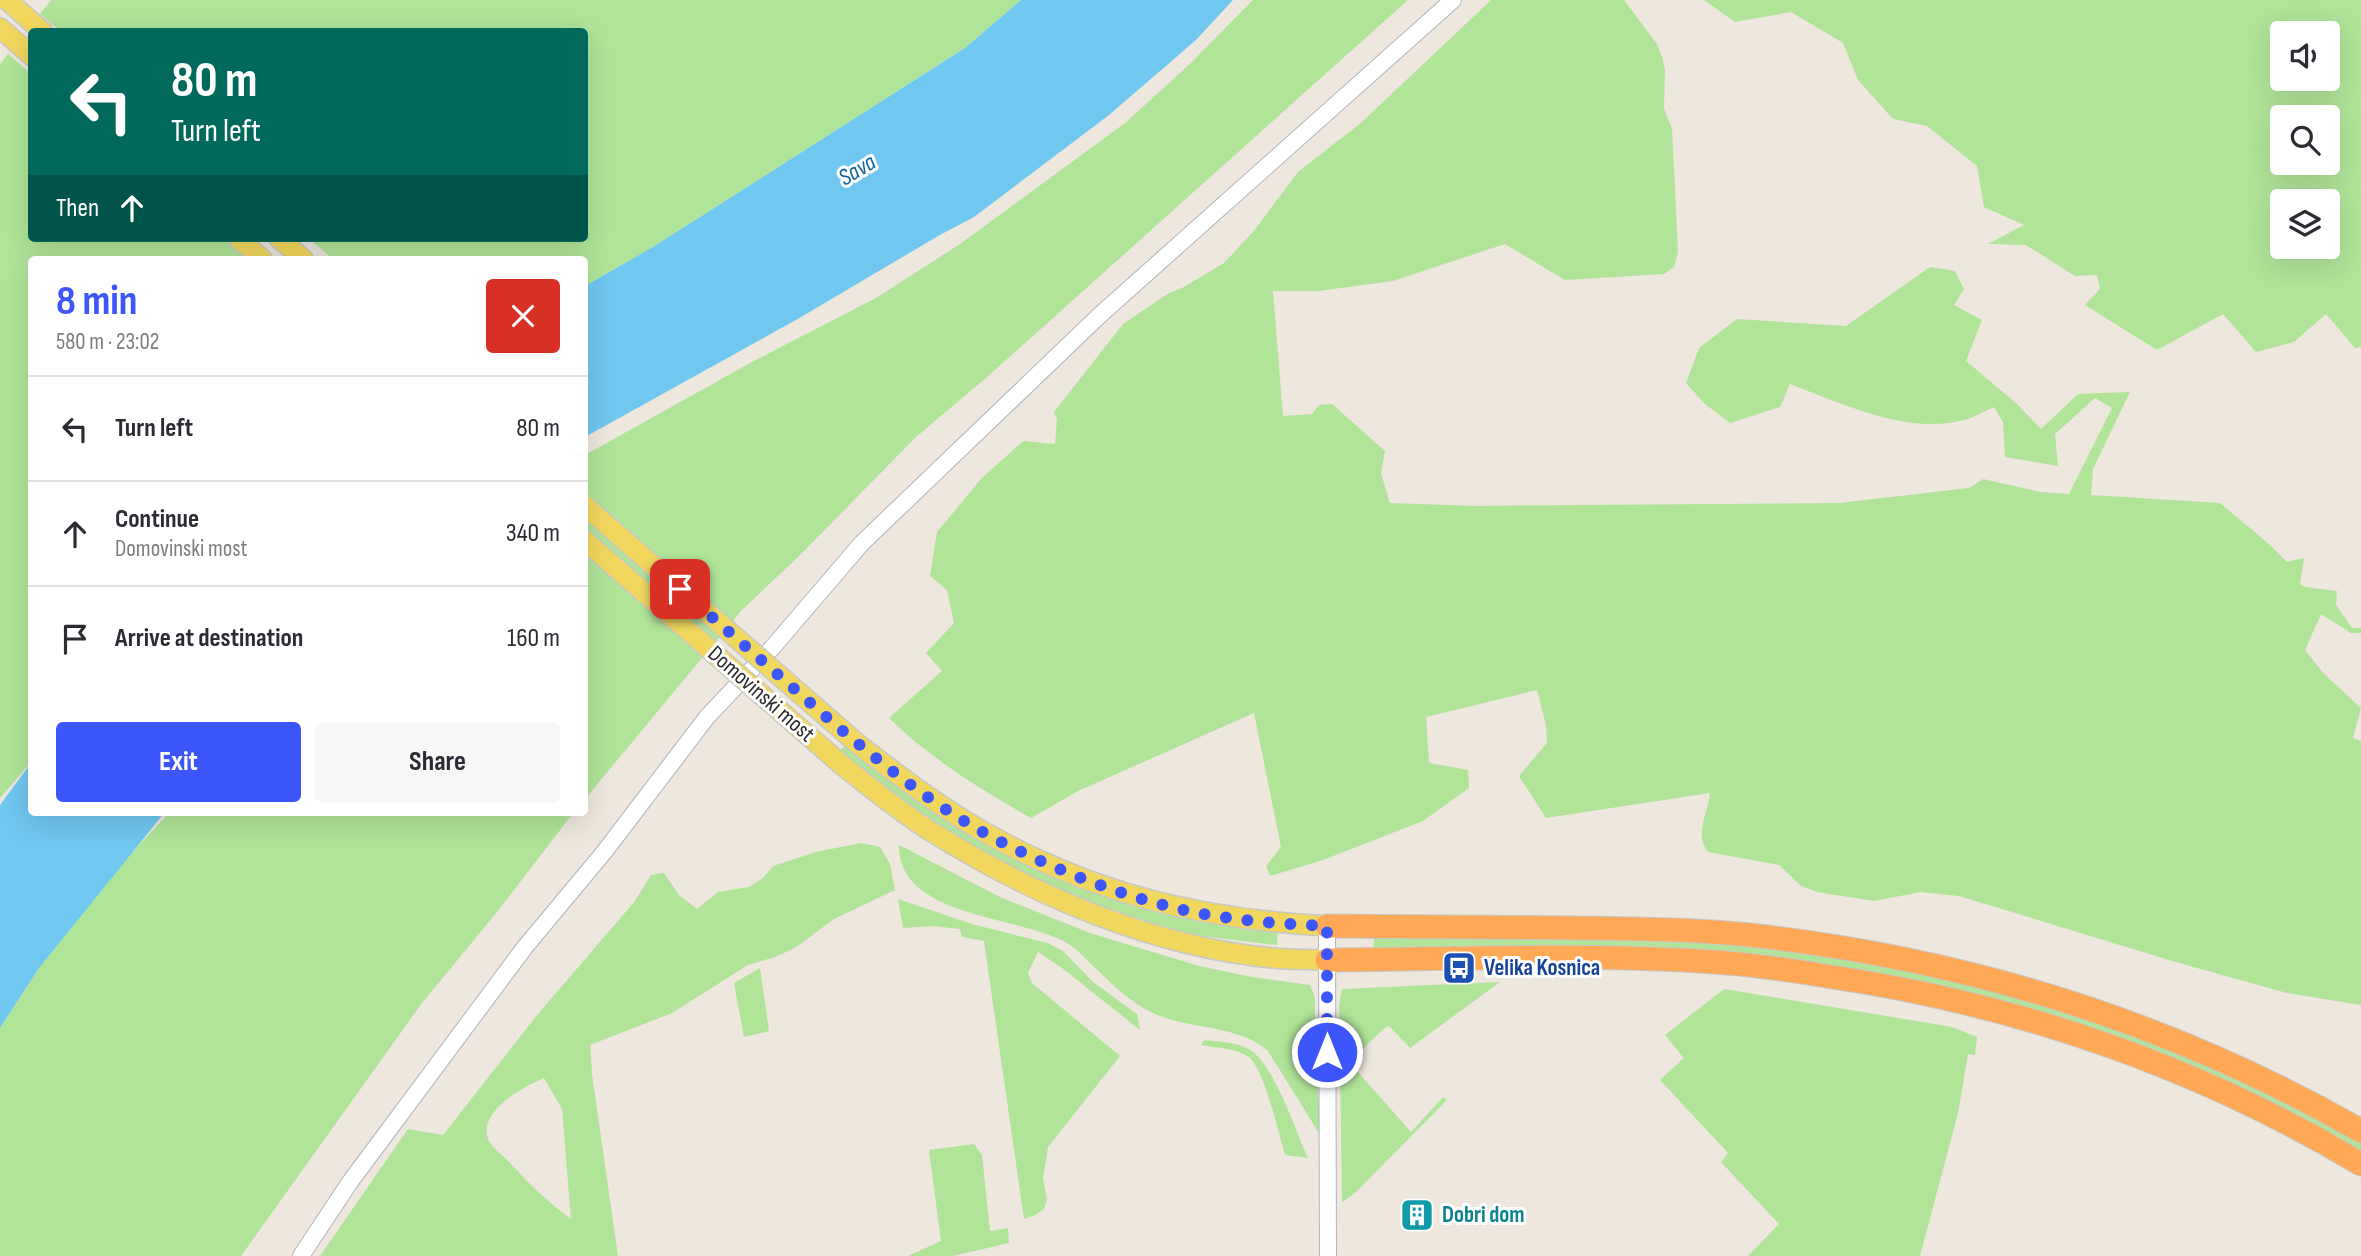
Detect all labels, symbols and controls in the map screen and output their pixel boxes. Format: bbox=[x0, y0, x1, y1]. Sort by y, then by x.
map controls bbox=[2270, 21, 2340, 259]
button: sound bbox=[2270, 21, 2340, 91]
text: 80 m bbox=[171, 52, 258, 111]
icon: left bbox=[56, 56, 147, 147]
button: search bbox=[2270, 105, 2340, 175]
text: Turn left bbox=[171, 112, 261, 151]
water label: Sava bbox=[833, 148, 881, 192]
icon: ahead bbox=[113, 189, 151, 227]
button: layers bbox=[2270, 189, 2340, 259]
text: Then bbox=[56, 193, 99, 224]
text: 8 min bbox=[56, 276, 137, 327]
button: close bbox=[486, 279, 560, 353]
text: 580 m · 23:02 bbox=[56, 328, 159, 356]
icon: left bbox=[56, 410, 94, 448]
text: Turn left bbox=[115, 413, 193, 444]
text: 80 m bbox=[516, 413, 560, 444]
text: Continue bbox=[115, 504, 199, 535]
icon: ahead bbox=[56, 515, 94, 553]
text: 340 m bbox=[506, 518, 560, 549]
text: Domovinski most bbox=[115, 535, 248, 563]
pin bbox=[650, 559, 710, 619]
icon: arrive bbox=[661, 570, 699, 608]
icon: arrive bbox=[56, 620, 94, 658]
text: Arrive at destination bbox=[115, 623, 303, 654]
text: 160 m bbox=[507, 623, 560, 654]
street label: Domovinski most bbox=[702, 640, 820, 748]
button: Exit bbox=[56, 722, 301, 802]
button: Share bbox=[315, 722, 560, 802]
bus stop icon: Velika Kosnica bbox=[1440, 949, 1478, 987]
place label: Velika Kosnica bbox=[1484, 954, 1600, 982]
position arrow bbox=[1290, 1015, 1364, 1089]
building icon: Dobri dom bbox=[1398, 1196, 1436, 1234]
place label: Dobri dom bbox=[1442, 1201, 1525, 1229]

